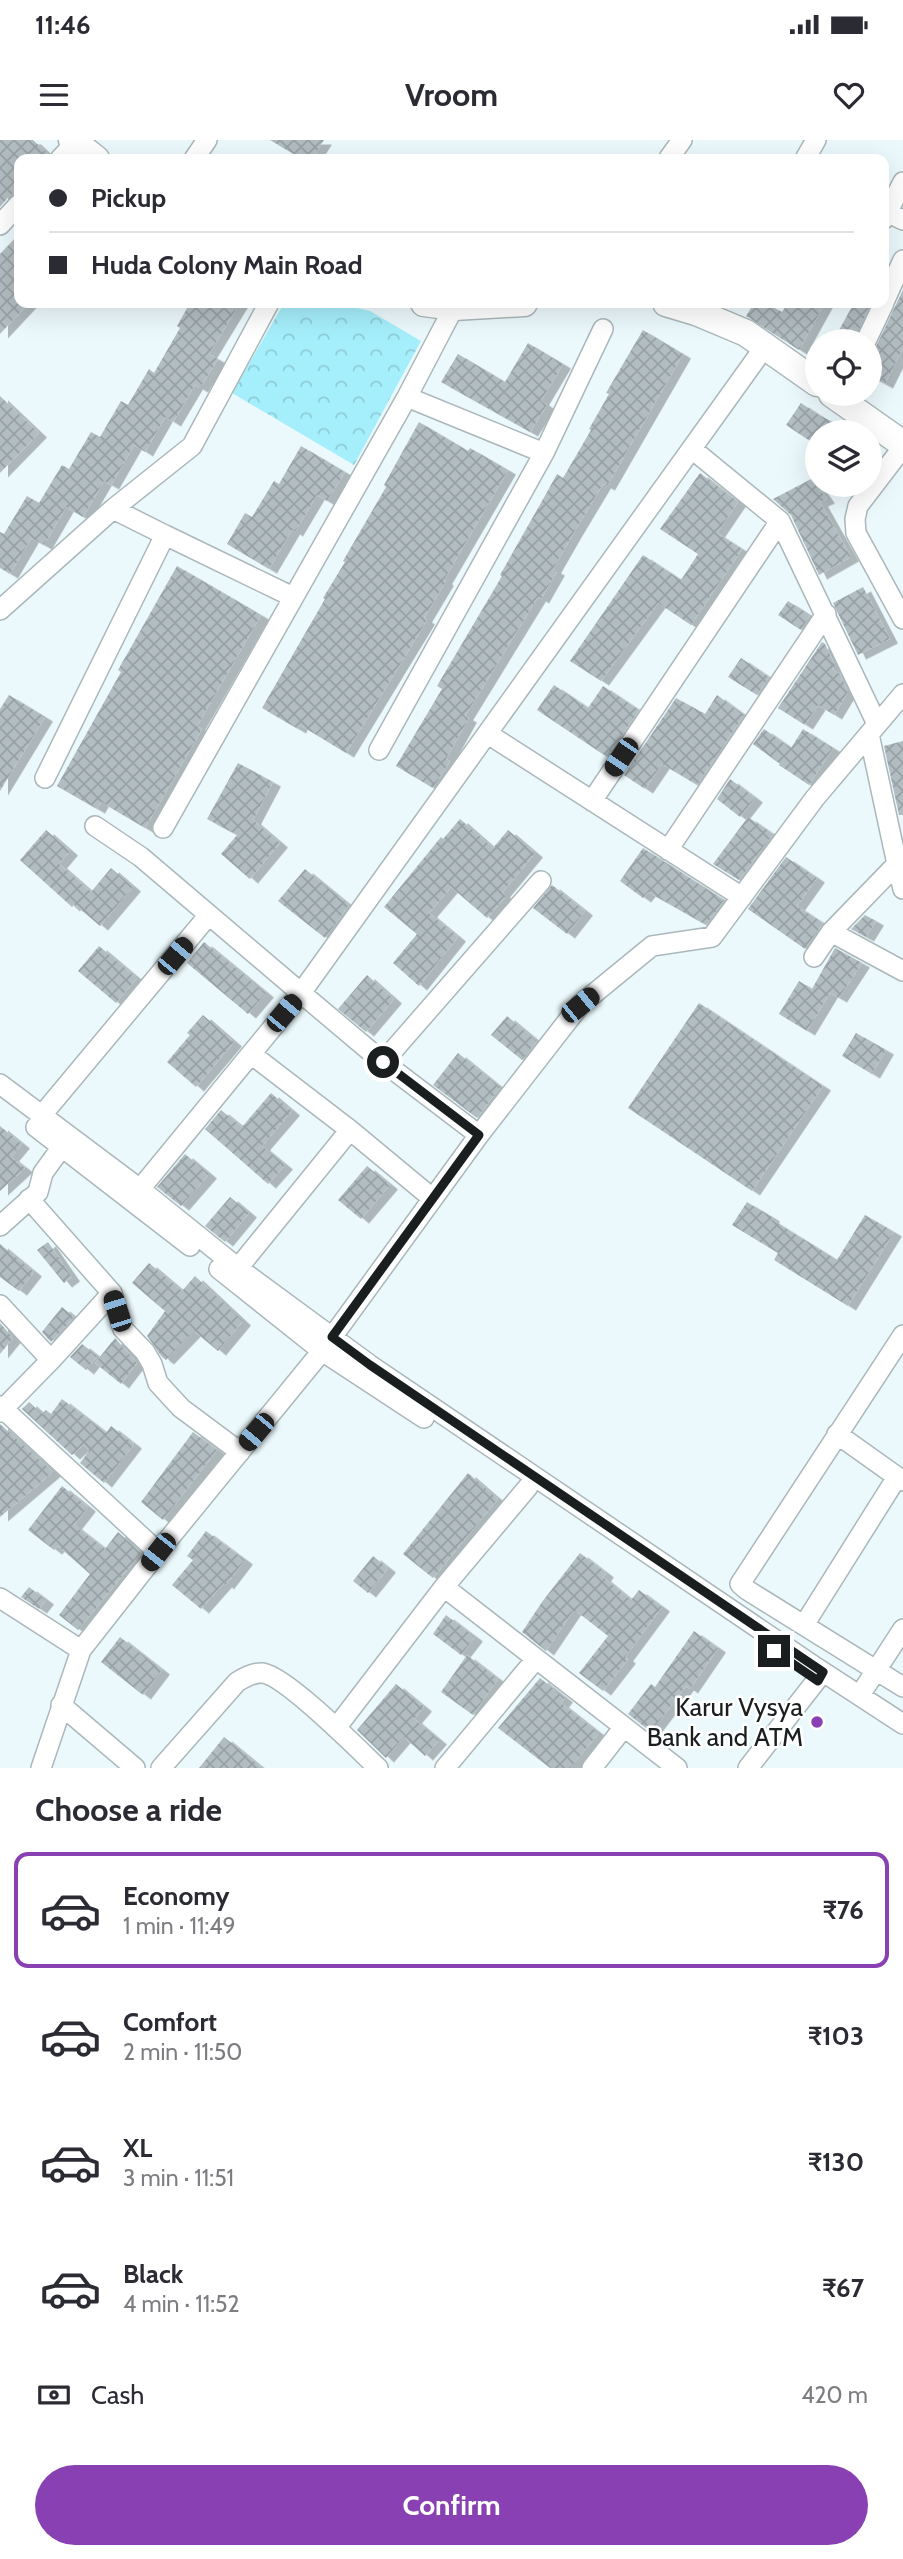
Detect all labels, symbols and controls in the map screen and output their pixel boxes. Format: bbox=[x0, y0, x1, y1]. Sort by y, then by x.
text: 11:46 bbox=[35, 9, 91, 41]
text: Vroom bbox=[405, 75, 498, 114]
icon: menu bbox=[35, 76, 73, 114]
icon: heart bbox=[830, 76, 868, 114]
text: Pickup bbox=[91, 182, 166, 214]
text: Huda Colony Main Road bbox=[91, 249, 363, 281]
map controls bbox=[805, 329, 882, 497]
button: locate bbox=[805, 329, 882, 406]
button: layers bbox=[805, 420, 882, 497]
car bbox=[601, 734, 642, 780]
car bbox=[154, 933, 197, 979]
car bbox=[558, 984, 603, 1026]
car bbox=[263, 990, 306, 1036]
route start bbox=[367, 1046, 399, 1078]
car bbox=[101, 1288, 134, 1334]
car bbox=[235, 1409, 278, 1455]
car bbox=[137, 1529, 180, 1575]
route end bbox=[758, 1635, 790, 1667]
place label: Karur Vysya Bank and ATM bbox=[647, 1691, 804, 1753]
marker: Karur Vysya Bank and ATM bbox=[809, 1714, 825, 1730]
text: Choose a ride bbox=[35, 1790, 222, 1829]
icon: car bbox=[39, 1879, 102, 1942]
text: Economy bbox=[123, 1880, 229, 1912]
text: ₹76 bbox=[823, 1894, 864, 1926]
text: 1 min · 11:49 bbox=[123, 1912, 236, 1940]
icon: car bbox=[39, 2005, 102, 2068]
text: Comfort bbox=[123, 2006, 217, 2038]
text: ₹103 bbox=[808, 2020, 864, 2052]
text: 2 min · 11:50 bbox=[123, 2038, 242, 2066]
icon: car bbox=[39, 2131, 102, 2194]
text: XL bbox=[123, 2132, 152, 2164]
text: ₹130 bbox=[808, 2146, 864, 2178]
text: 3 min · 11:51 bbox=[123, 2164, 234, 2192]
icon: car bbox=[39, 2257, 102, 2320]
text: Black bbox=[123, 2258, 183, 2290]
text: ₹67 bbox=[822, 2272, 864, 2304]
text: 4 min · 11:52 bbox=[123, 2290, 239, 2318]
icon: cash bbox=[35, 2376, 73, 2414]
text: Cash bbox=[91, 2379, 144, 2411]
text: 420 m bbox=[801, 2381, 868, 2409]
button: Confirm bbox=[35, 2465, 868, 2545]

